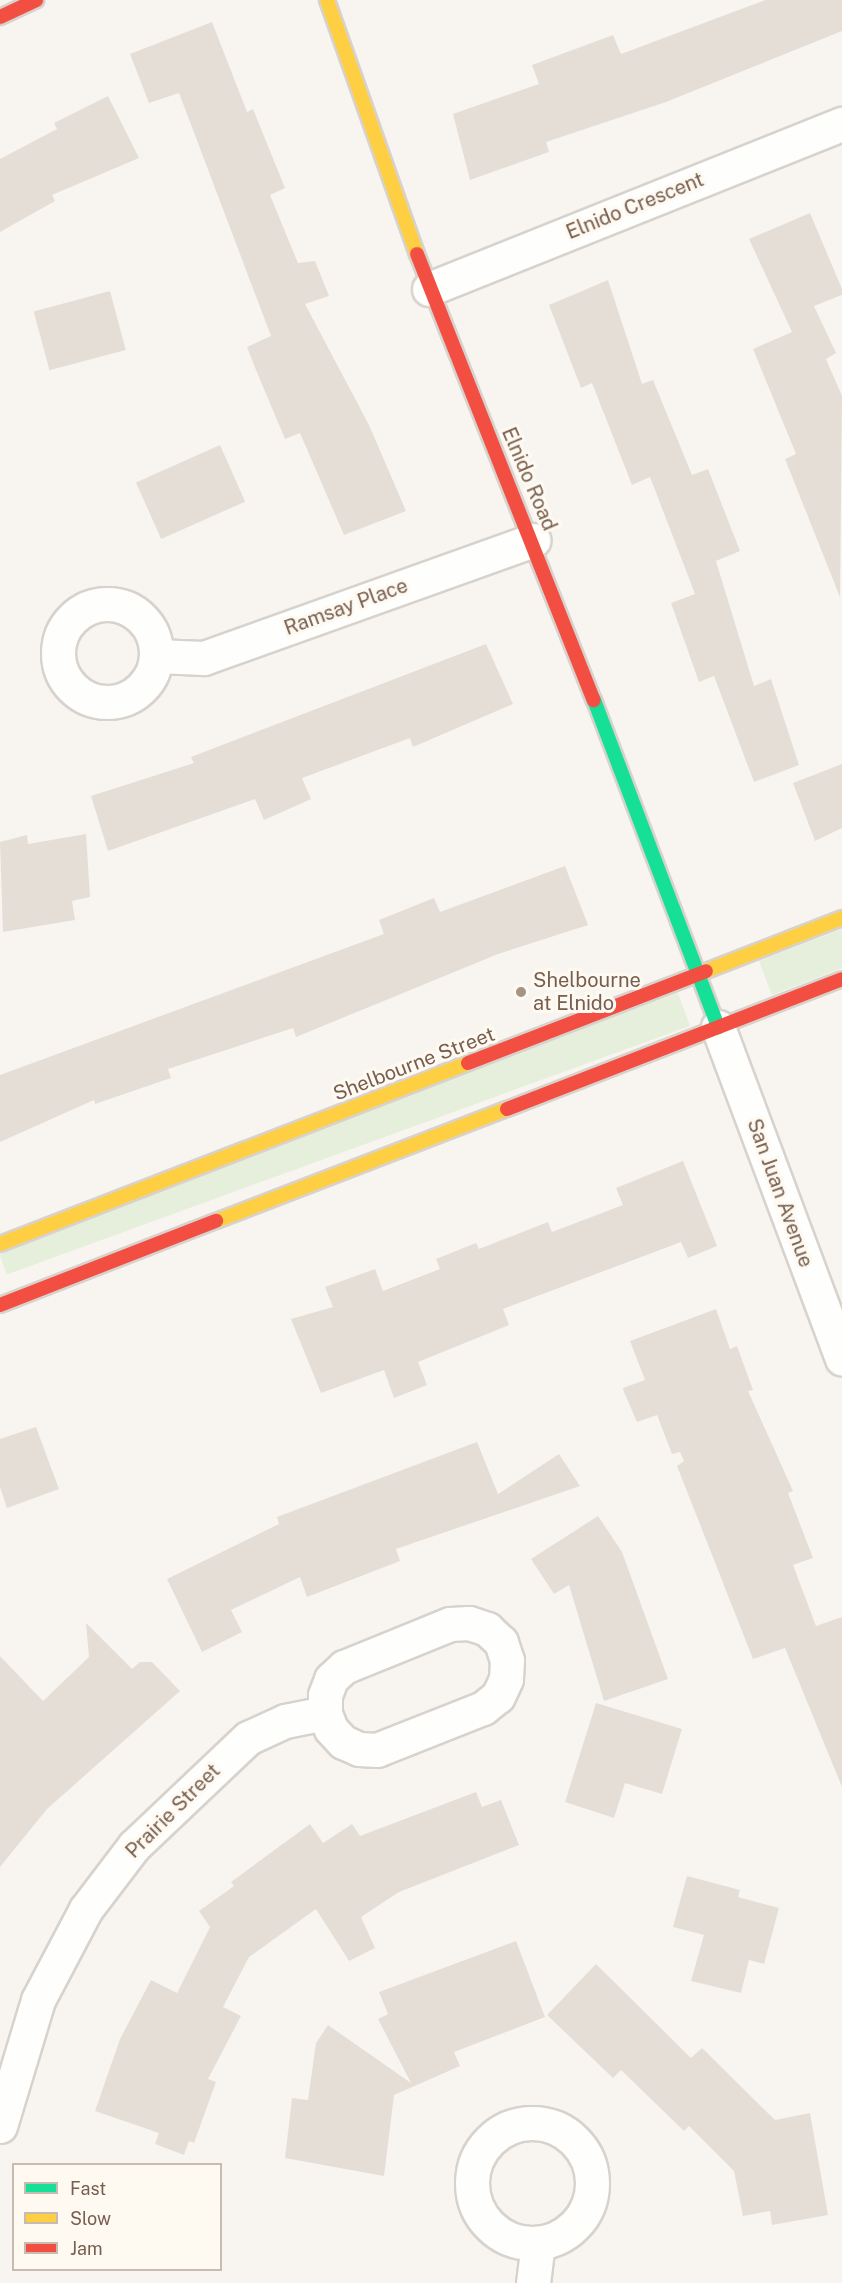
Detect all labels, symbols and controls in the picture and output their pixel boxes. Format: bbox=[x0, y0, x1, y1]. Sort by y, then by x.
street label: Elnido Crescent bbox=[563, 167, 707, 245]
street label: Elnido Road bbox=[496, 424, 562, 534]
street label: Ramsay Place bbox=[281, 574, 411, 640]
place label: Shelbourne at Elnido bbox=[533, 969, 641, 1016]
marker: Shelbourne at Elnido bbox=[514, 985, 528, 999]
street label: Shelbourne Street bbox=[330, 1022, 498, 1106]
street label: San Juan Avenue bbox=[742, 1115, 818, 1271]
street label: Prairie Street bbox=[121, 1759, 225, 1863]
legend bbox=[12, 2163, 222, 2271]
text: Fast bbox=[70, 2178, 106, 2199]
text: Slow bbox=[70, 2208, 111, 2229]
text: Jam bbox=[70, 2238, 103, 2259]

